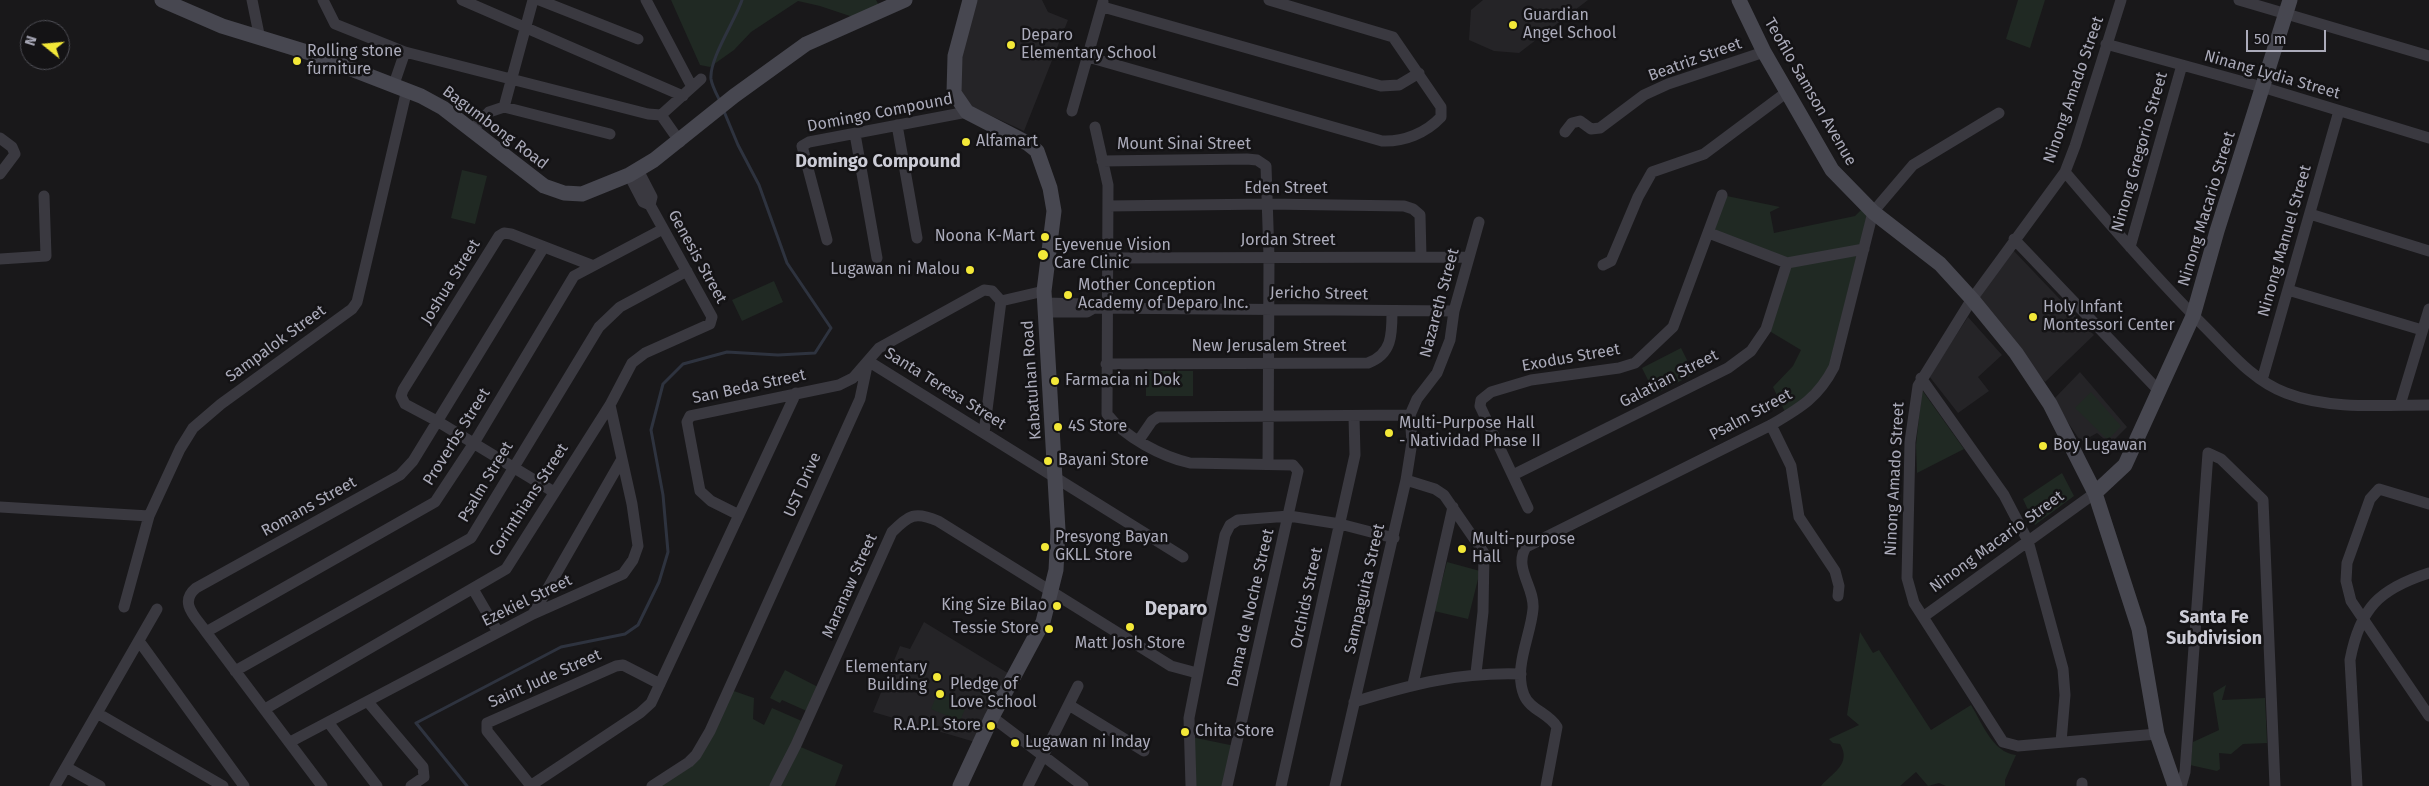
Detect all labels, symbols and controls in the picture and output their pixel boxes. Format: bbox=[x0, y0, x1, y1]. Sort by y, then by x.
place label: Guardian Angel School bbox=[1523, 6, 1616, 44]
street label: Ninong Amado Street bbox=[2040, 14, 2108, 166]
street label: Teofilo Samson Avenue bbox=[1760, 15, 1860, 169]
marker: Guardian Angel School bbox=[1507, 19, 1519, 31]
north arrow bbox=[20, 20, 70, 70]
scale bar bbox=[2249, 20, 2329, 52]
place label: Deparo Elementary School bbox=[1021, 26, 1156, 64]
text: 50 m bbox=[2254, 30, 2287, 48]
text: N bbox=[22, 34, 41, 48]
street label: Beatriz Street bbox=[1646, 34, 1744, 86]
marker: Deparo Elementary School bbox=[1005, 39, 1017, 51]
place label: Rolling stone furniture bbox=[307, 42, 402, 80]
street label: Ninang Lydia Street bbox=[2202, 46, 2342, 104]
marker: Rolling stone furniture bbox=[291, 55, 303, 67]
street label: Ninong Gregorio Street bbox=[2108, 70, 2172, 234]
street label: Bagumbong Road bbox=[438, 82, 552, 174]
street label: Domingo Compound bbox=[806, 89, 954, 137]
street label: Ninong Macario Street bbox=[2174, 129, 2240, 289]
place label: Alfamart bbox=[976, 132, 1038, 152]
street label: Mount Sinai Street bbox=[1117, 135, 1251, 155]
marker: Alfamart bbox=[960, 136, 972, 148]
district label: Domingo Compound bbox=[795, 151, 961, 173]
street label: Ninong Manuel Street bbox=[2254, 163, 2316, 319]
street label: Eden Street bbox=[1244, 179, 1328, 199]
street label: Genesis Street bbox=[663, 207, 731, 307]
place label: Noona K-Mart bbox=[935, 227, 1035, 247]
marker: Noona K-Mart bbox=[1039, 231, 1051, 243]
street label: Jordan Street bbox=[1240, 231, 1336, 251]
street label: Joshua Street bbox=[417, 236, 485, 328]
place label: Eyevenue Vision Care Clinic bbox=[1054, 236, 1171, 274]
street label: Nazareth Street bbox=[1416, 246, 1464, 360]
marker: Eyevenue Vision Care Clinic bbox=[1036, 248, 1050, 262]
place label: Lugawan ni Malou bbox=[830, 260, 960, 280]
marker: Lugawan ni Malou bbox=[964, 264, 976, 276]
place label: Mother Conception Academy of Deparo Inc. bbox=[1078, 276, 1248, 314]
street label: Jericho Street bbox=[1270, 284, 1368, 304]
marker: Mother Conception Academy of Deparo Inc. bbox=[1062, 289, 1074, 301]
place label: Holy Infant Montessori Center bbox=[2043, 298, 2175, 336]
street label: Sampalok Street bbox=[222, 301, 330, 387]
marker: Holy Infant Montessori Center bbox=[2027, 311, 2039, 323]
street label: Kabatuhan Road bbox=[1018, 320, 1046, 440]
street label: New Jerusalem Street bbox=[1192, 337, 1346, 357]
street label: Exodus Street bbox=[1520, 340, 1622, 376]
street label: Santa Teresa Street bbox=[881, 344, 1009, 434]
street label: Galatian Street bbox=[1617, 346, 1721, 412]
street label: San Beda Street bbox=[691, 366, 807, 408]
place label: Farmacia ni Dok bbox=[1065, 371, 1180, 391]
marker: Farmacia ni Dok bbox=[1049, 375, 1061, 387]
street label: Proverbs Street bbox=[419, 385, 495, 489]
street label: Psalm Street bbox=[1706, 385, 1796, 445]
street label: Ninong Amado Street bbox=[1881, 401, 1909, 557]
place label: Multi-Purpose Hall - Natividad Phase II bbox=[1399, 414, 1541, 452]
place label: 4S Store bbox=[1068, 417, 1127, 437]
marker: 4S Store bbox=[1052, 421, 1064, 433]
marker: Multi-Purpose Hall - Natividad Phase II bbox=[1383, 427, 1395, 439]
place label: Boy Lugawan bbox=[2053, 436, 2147, 456]
street label: Psalm Street bbox=[454, 438, 518, 526]
street label: Corinthians Street bbox=[485, 440, 573, 560]
marker: Boy Lugawan bbox=[2037, 440, 2049, 452]
street label: UST Drive bbox=[780, 450, 826, 520]
place label: Bayani Store bbox=[1058, 451, 1149, 471]
marker: Bayani Store bbox=[1042, 455, 1054, 467]
street label: Romans Street bbox=[258, 473, 360, 541]
street label: Ninong Macario Street bbox=[1926, 487, 2068, 597]
street label: Sampaguita Street bbox=[1341, 522, 1389, 656]
street label: Dama de Noche Street bbox=[1223, 527, 1279, 689]
place label: Presyong Bayan GKLL Store bbox=[1055, 528, 1169, 566]
place label: Multi-purpose Hall bbox=[1472, 530, 1575, 568]
street label: Maranaw Street bbox=[818, 531, 882, 641]
marker: Presyong Bayan GKLL Store bbox=[1039, 541, 1051, 553]
marker: Multi-purpose Hall bbox=[1456, 543, 1468, 555]
street label: Orchids Street bbox=[1287, 546, 1327, 650]
street label: Ezekiel Street bbox=[479, 571, 575, 631]
place label: King Size Bilao bbox=[941, 596, 1047, 616]
district label: Deparo bbox=[1145, 599, 1207, 621]
marker: King Size Bilao bbox=[1051, 600, 1063, 612]
district label: Santa Fe Subdivision bbox=[2166, 607, 2262, 650]
place label: Tessie Store bbox=[953, 619, 1039, 639]
marker: Matt Josh Store bbox=[1124, 621, 1136, 633]
marker: Tessie Store bbox=[1043, 623, 1055, 635]
place label: Matt Josh Store bbox=[1075, 634, 1185, 654]
street label: Saint Jude Street bbox=[486, 646, 604, 712]
place label: Elementary Building bbox=[845, 658, 927, 696]
marker: Elementary Building bbox=[931, 671, 943, 683]
place label: Pledge of Love School bbox=[950, 675, 1037, 713]
marker: Pledge of Love School bbox=[934, 688, 946, 700]
place label: R.A.P.L Store bbox=[893, 716, 981, 736]
marker: R.A.P.L Store bbox=[985, 720, 997, 732]
place label: Chita Store bbox=[1195, 722, 1274, 742]
marker: Chita Store bbox=[1179, 726, 1191, 738]
place label: Lugawan ni Inday bbox=[1025, 733, 1150, 753]
marker: Lugawan ni Inday bbox=[1009, 737, 1021, 749]

